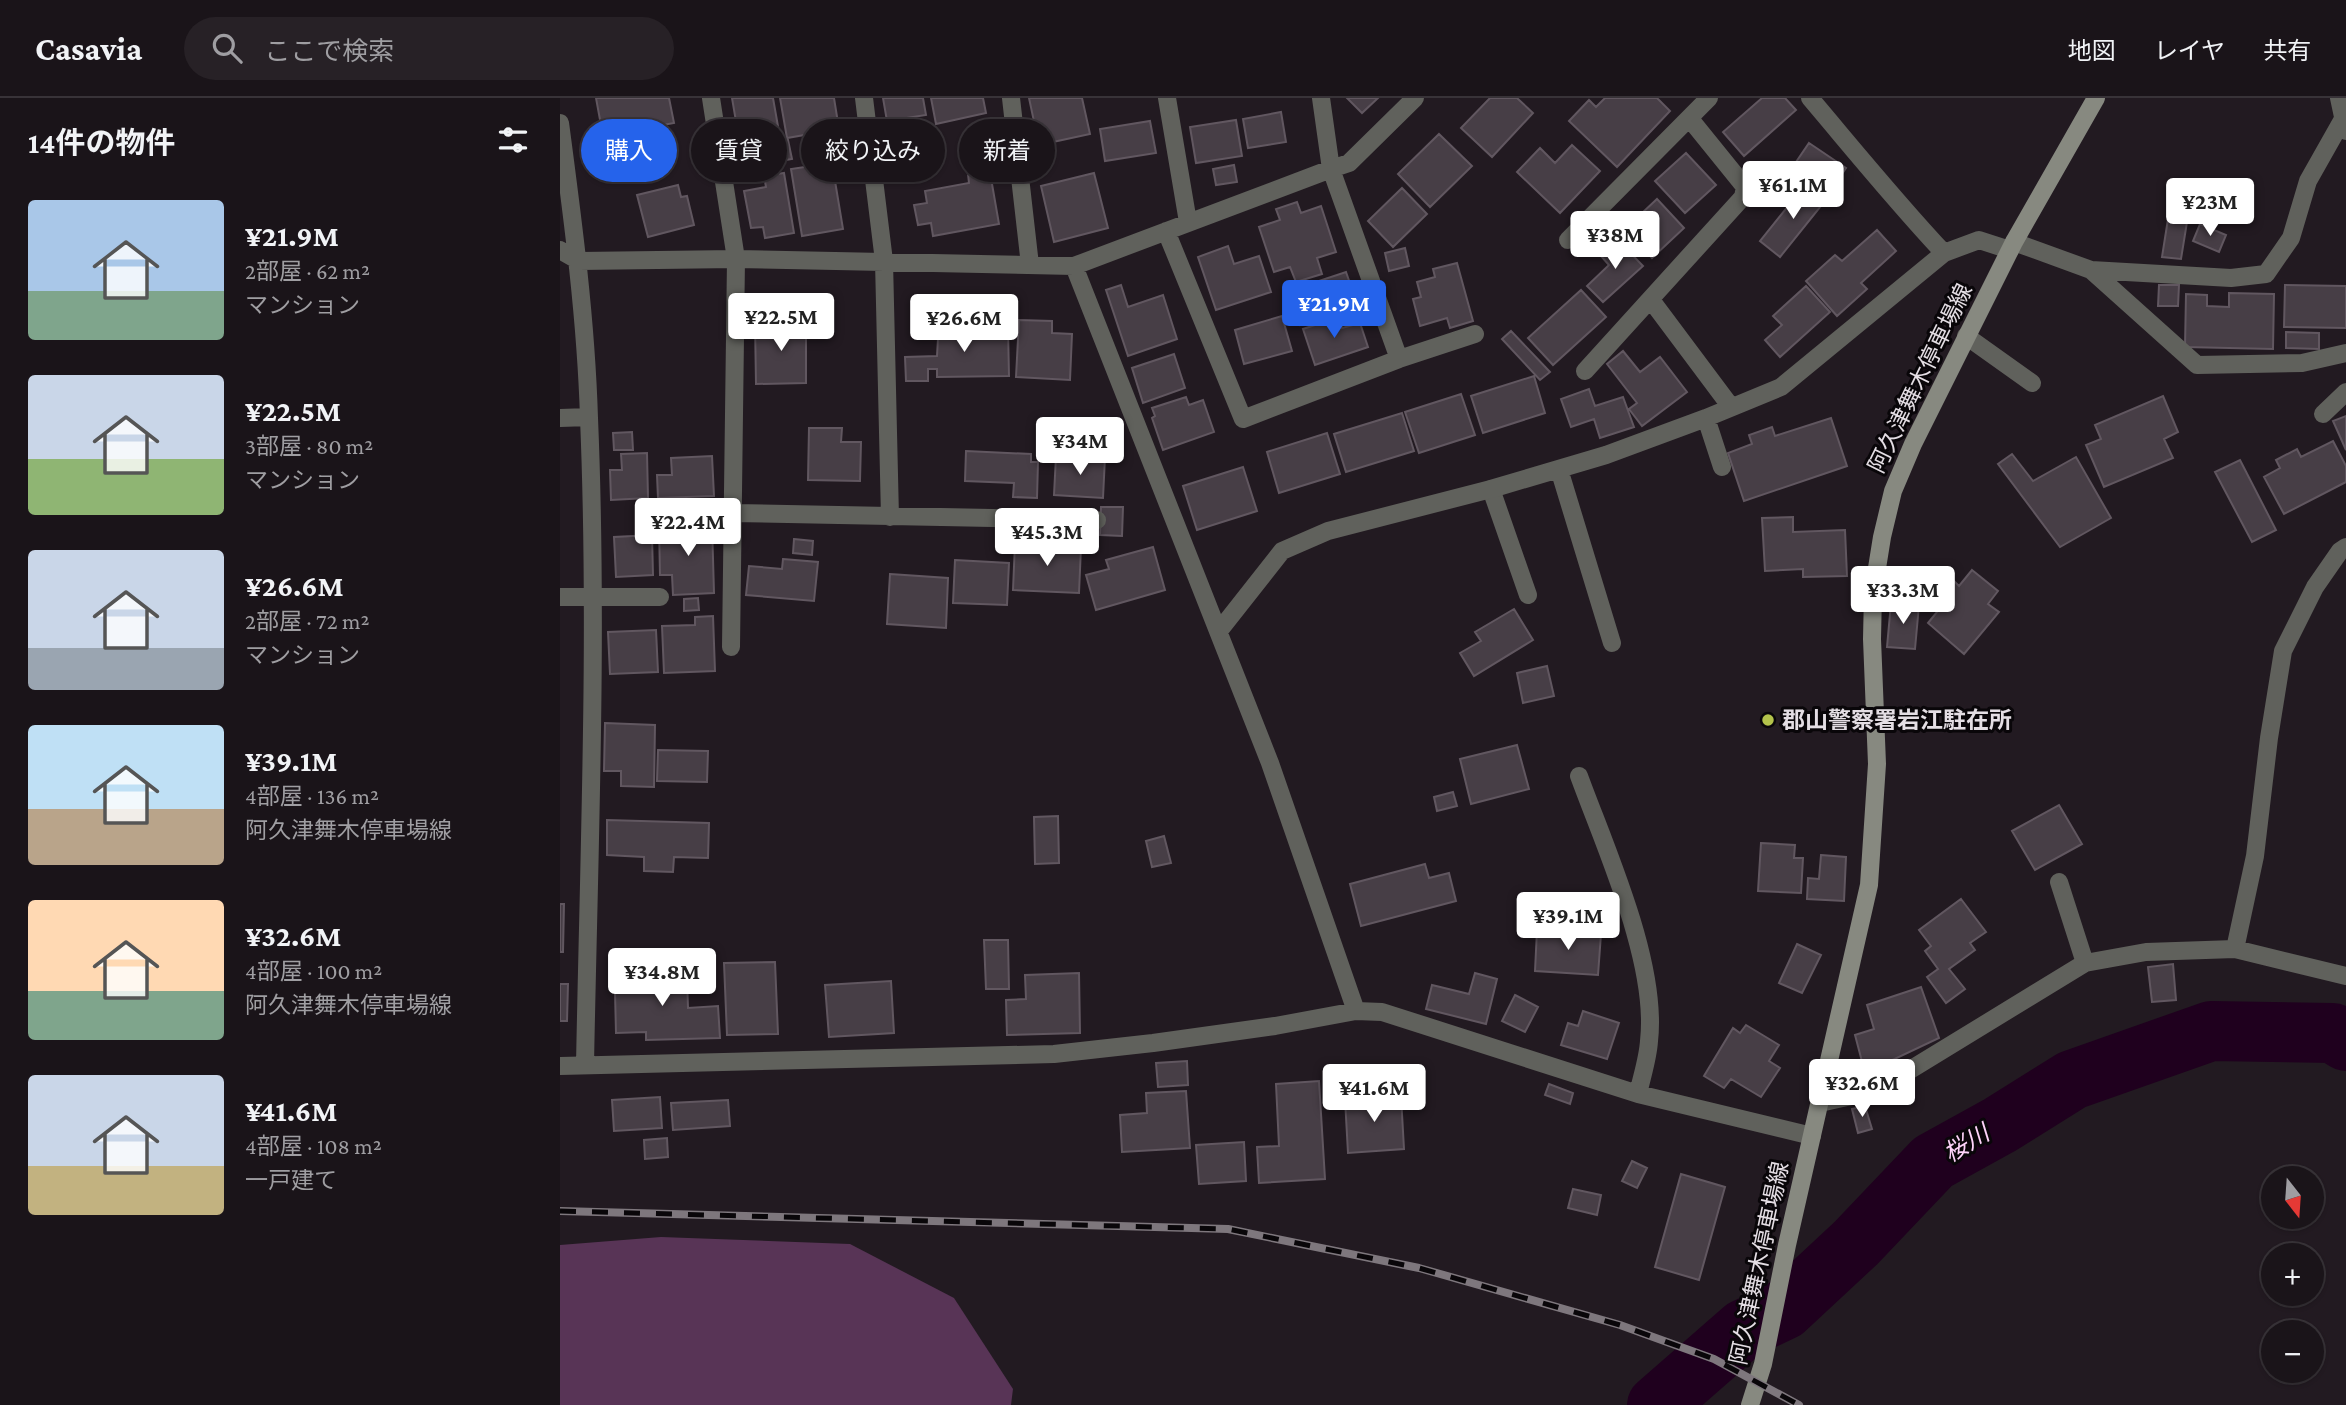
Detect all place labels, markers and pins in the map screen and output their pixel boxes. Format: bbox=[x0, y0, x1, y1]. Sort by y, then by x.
pin: ¥61.1M bbox=[1736, 162, 1850, 221]
pin: ¥23M bbox=[2169, 178, 2251, 238]
pin: ¥38M bbox=[1574, 212, 1656, 271]
pin: ¥21.9M bbox=[1277, 280, 1391, 340]
pin: ¥22.5M bbox=[724, 294, 838, 353]
pin: ¥26.6M bbox=[907, 294, 1021, 354]
pin: ¥34M bbox=[1039, 418, 1121, 477]
pin: ¥22.4M bbox=[631, 498, 745, 558]
pin: ¥45.3M bbox=[990, 508, 1104, 568]
pin: ¥33.3M bbox=[1846, 566, 1960, 626]
place label: 郡山警察署岩江駐在所 bbox=[1782, 707, 2012, 733]
marker: 郡山警察署岩江駐在所 bbox=[1760, 712, 1776, 728]
pin: ¥39.1M bbox=[1511, 892, 1625, 952]
pin: ¥34.8M bbox=[605, 948, 719, 1008]
pin: ¥32.6M bbox=[1805, 1060, 1919, 1119]
pin: ¥41.6M bbox=[1317, 1065, 1431, 1124]

